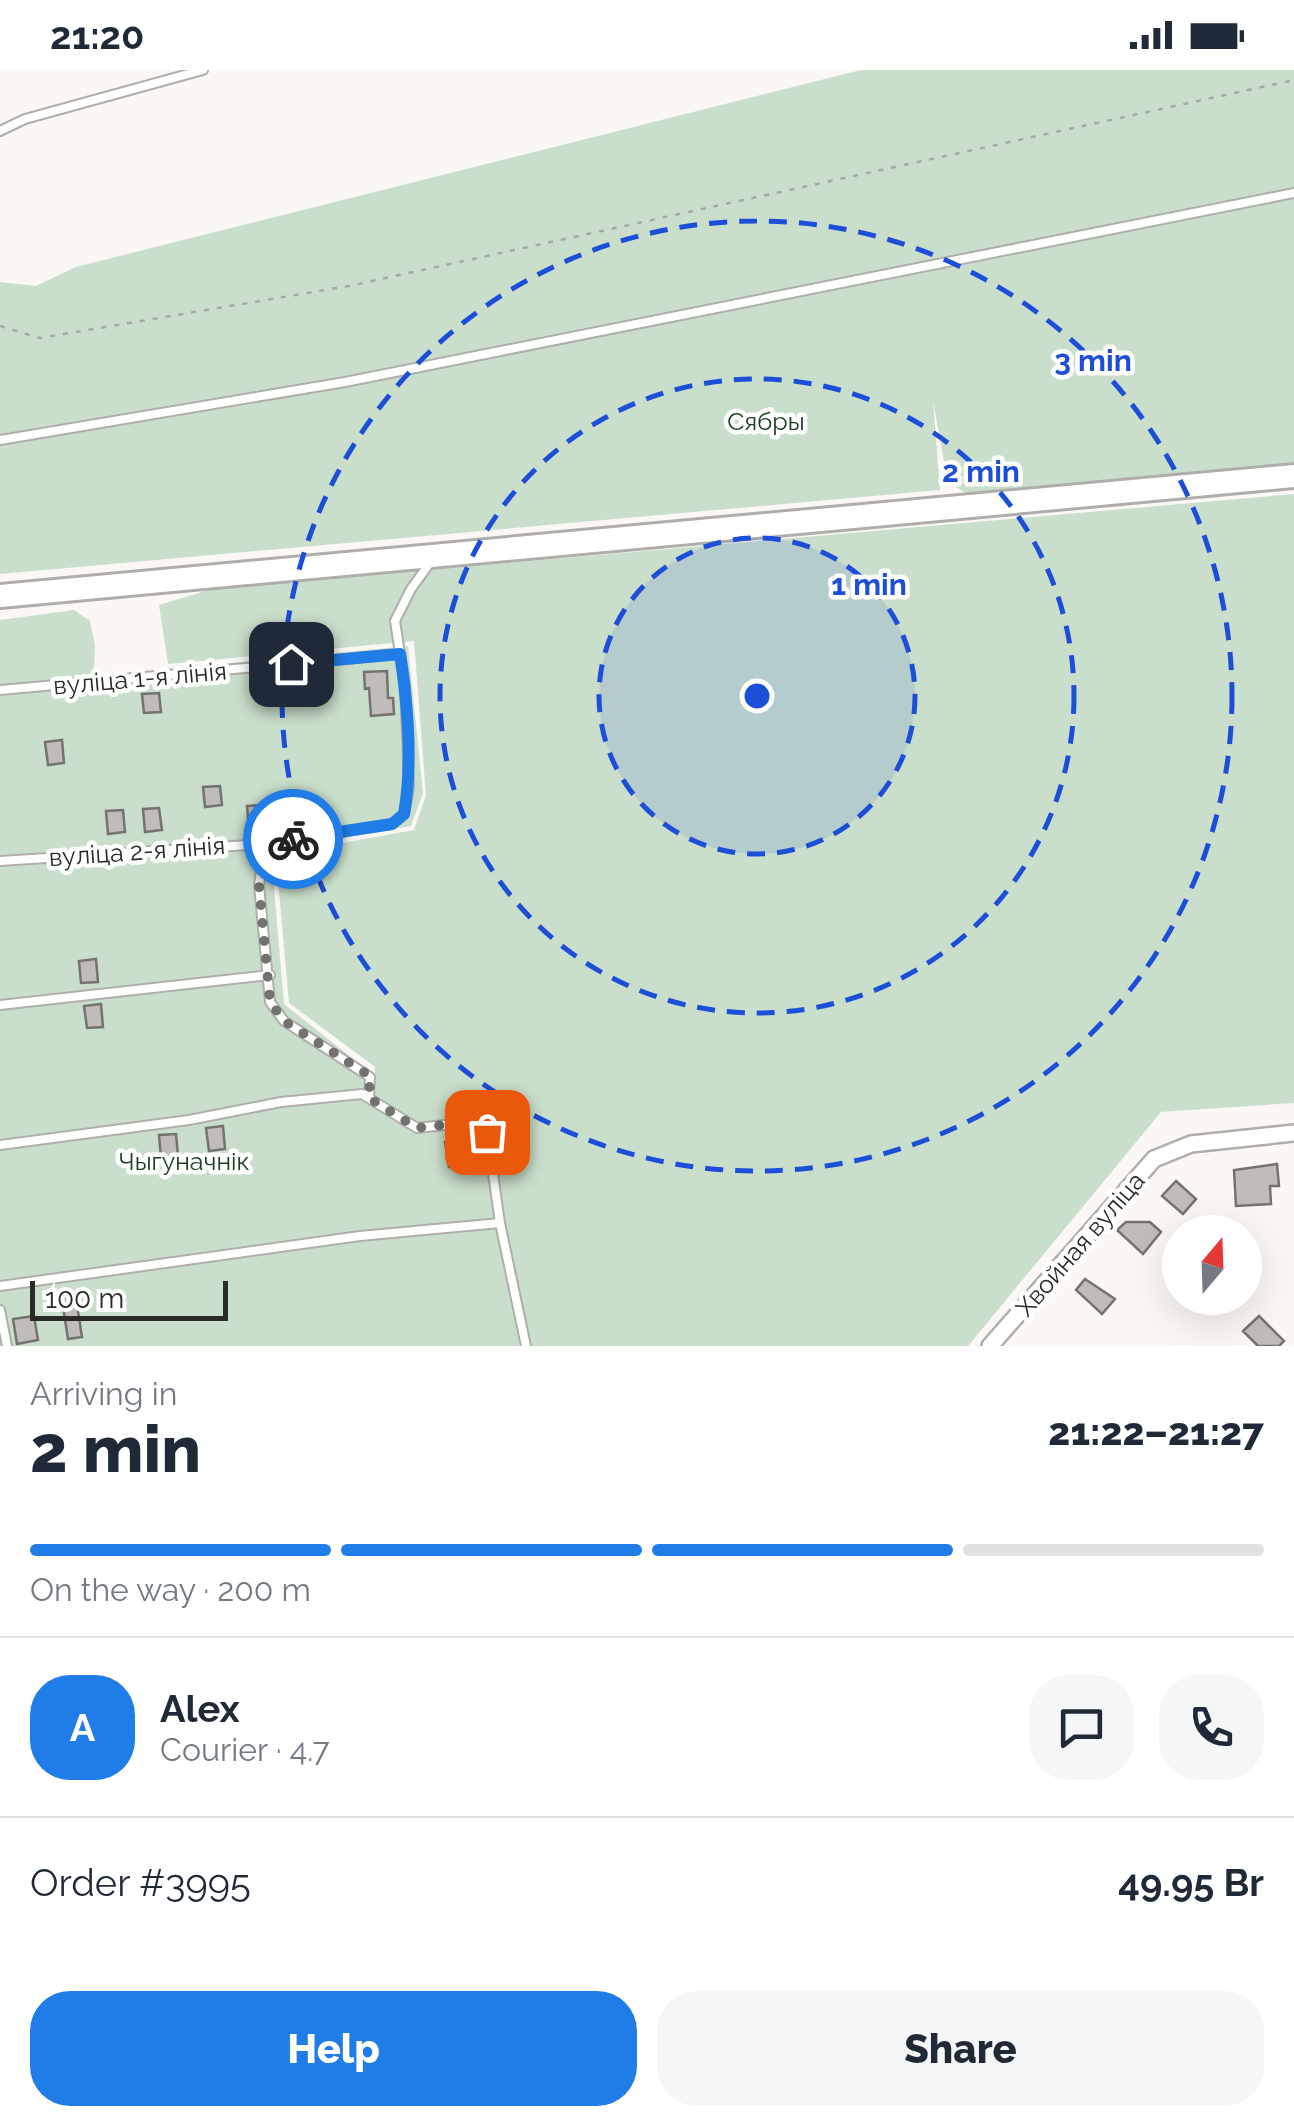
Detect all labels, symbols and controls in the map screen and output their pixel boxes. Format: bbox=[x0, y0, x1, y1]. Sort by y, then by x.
text: 21:20 bbox=[50, 13, 144, 58]
text: 3 min bbox=[1054, 343, 1132, 378]
park label: Сябры bbox=[727, 406, 805, 436]
text: 2 min bbox=[942, 454, 1020, 489]
text: 1 min bbox=[831, 567, 907, 602]
pin bbox=[249, 622, 334, 707]
icon: home bbox=[264, 637, 319, 692]
street label: вуліца 1-я лінія bbox=[52, 655, 228, 701]
centre of rings bbox=[739, 678, 775, 714]
courier bbox=[243, 789, 343, 889]
icon: bike bbox=[266, 812, 321, 867]
street label: вуліца 2-я лінія bbox=[48, 830, 226, 872]
pin bbox=[445, 1090, 530, 1175]
icon: bag bbox=[460, 1105, 515, 1160]
park label: Чыгуначнік bbox=[119, 1146, 249, 1176]
street label: Хвойная вуліца bbox=[1009, 1166, 1151, 1322]
north arrow bbox=[1162, 1215, 1262, 1315]
map controls bbox=[1162, 1215, 1262, 1315]
scale bar bbox=[30, 1276, 228, 1320]
text: 100 m bbox=[45, 1282, 124, 1315]
text: Arriving in bbox=[30, 1375, 177, 1412]
text: 21:22–21:27 bbox=[1048, 1409, 1264, 1454]
text: 2 min bbox=[30, 1411, 201, 1487]
text: On the way · 200 m bbox=[30, 1571, 311, 1608]
button: chat bbox=[1029, 1675, 1134, 1780]
button: phone bbox=[1159, 1675, 1264, 1780]
text: Alex bbox=[160, 1686, 240, 1731]
text: A bbox=[70, 1705, 95, 1750]
text: Courier · 4.7 bbox=[160, 1731, 330, 1768]
text: Order #3995 bbox=[30, 1860, 251, 1905]
text: 49.95 Br bbox=[1118, 1860, 1264, 1905]
button: Help bbox=[30, 1991, 637, 2106]
button: Share bbox=[657, 1991, 1264, 2106]

